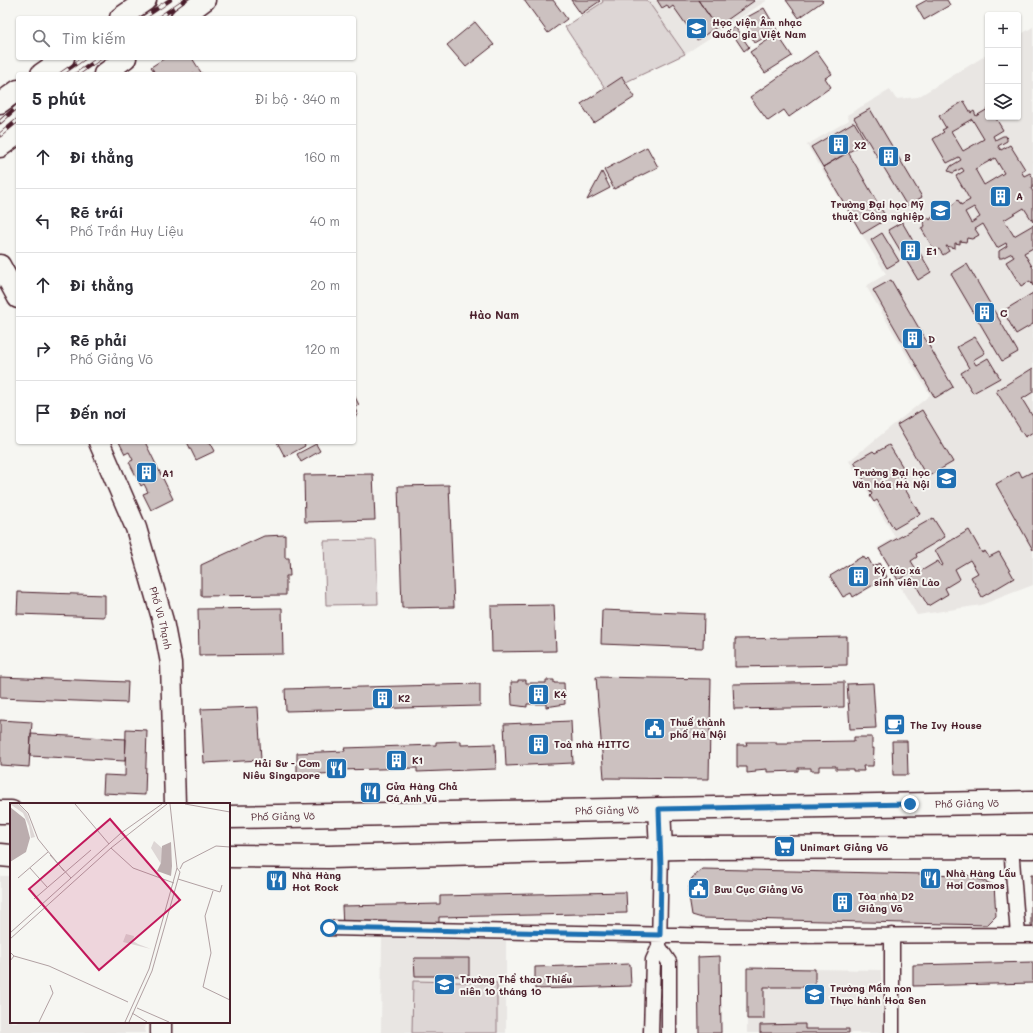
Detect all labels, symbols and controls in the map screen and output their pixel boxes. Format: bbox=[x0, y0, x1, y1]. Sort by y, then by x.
map controls bbox=[985, 12, 1021, 120]
button: + bbox=[985, 12, 1021, 48]
school or university icon: Học viện Âm nhạc Quốc gia Việt Nam bbox=[683, 15, 709, 41]
place label: Học viện Âm nhạc Quốc gia Việt Nam bbox=[712, 15, 806, 41]
search box bbox=[16, 16, 356, 60]
icon: search bbox=[30, 27, 52, 49]
text: Tìm kiếm bbox=[62, 28, 126, 48]
button: − bbox=[985, 48, 1021, 84]
button: layers bbox=[985, 84, 1021, 120]
text: 5 phút bbox=[32, 87, 86, 109]
text: Đi bộ · 340 m bbox=[255, 90, 340, 107]
building icon: X2 bbox=[825, 132, 851, 158]
place label: X2 bbox=[854, 138, 867, 152]
building icon: B bbox=[875, 144, 901, 170]
icon: ahead bbox=[32, 146, 54, 168]
text: Đi thẳng bbox=[70, 147, 133, 167]
text: 160 m bbox=[304, 148, 340, 165]
place label: B bbox=[904, 150, 911, 164]
building icon: A bbox=[987, 183, 1013, 209]
place label: A bbox=[1016, 189, 1023, 203]
place label: Trường Đại học Mỹ thuật Công nghiệp bbox=[831, 197, 925, 223]
school or university icon: Trường Đại học Mỹ thuật Công nghiệp bbox=[927, 197, 953, 223]
text: Rẽ trái bbox=[70, 202, 123, 222]
icon: left bbox=[32, 210, 54, 232]
text: 40 m bbox=[310, 212, 340, 229]
text: Phố Trần Huy Liệu bbox=[70, 222, 184, 239]
building icon: E1 bbox=[897, 238, 923, 264]
place label: E1 bbox=[926, 244, 937, 258]
icon: ahead bbox=[32, 274, 54, 296]
text: Đi thẳng bbox=[70, 275, 133, 295]
text: 20 m bbox=[310, 276, 340, 293]
building icon: C bbox=[971, 300, 997, 326]
place label: C bbox=[1000, 306, 1008, 320]
district label: Hào Nam bbox=[469, 307, 519, 322]
building icon: D bbox=[900, 326, 926, 352]
text: Rẽ phải bbox=[70, 330, 127, 350]
place label: D bbox=[928, 332, 935, 346]
icon: right bbox=[32, 338, 54, 360]
text: 120 m bbox=[304, 340, 340, 357]
text: Phố Giảng Võ bbox=[70, 350, 153, 367]
icon: arrive bbox=[32, 402, 54, 424]
text: Đến nơi bbox=[70, 403, 126, 423]
building icon: A1 bbox=[134, 460, 160, 486]
place label: Trường Đại học Văn hóa Hà Nội bbox=[852, 465, 930, 491]
school or university icon: Trường Đại học Văn hóa Hà Nội bbox=[933, 465, 959, 491]
place label: A1 bbox=[162, 466, 173, 480]
building icon: Ký túc xá sinh viên Lào bbox=[845, 563, 871, 589]
place label: Ký túc xá sinh viên Lào bbox=[874, 563, 940, 589]
street label: Phố Vũ Thạnh bbox=[146, 585, 175, 651]
building icon: K4 bbox=[525, 681, 551, 707]
building icon: K2 bbox=[370, 685, 396, 711]
place label: K4 bbox=[554, 687, 568, 701]
place label: K2 bbox=[398, 691, 411, 705]
cafe icon: The Ivy House bbox=[882, 712, 908, 738]
public building icon: Thuế thành phố Hà Nội bbox=[642, 715, 668, 741]
place label: Thuế thành phố Hà Nội bbox=[670, 715, 727, 741]
place label: The Ivy House bbox=[910, 718, 982, 732]
building icon: Toà nhà HITTC bbox=[526, 731, 552, 757]
place label: Toà nhà HITTC bbox=[554, 737, 630, 751]
building icon: K1 bbox=[383, 747, 409, 773]
place label: K1 bbox=[412, 753, 423, 767]
place label: Hải Sư - Cơm Niêu Singapore bbox=[243, 756, 320, 782]
restaurant icon: Hải Sư - Cơm Niêu Singapore bbox=[323, 756, 349, 782]
restaurant icon: Cửa Hàng Chả Cá Anh Vũ bbox=[357, 779, 383, 805]
place label: Cửa Hàng Chả Cá Anh Vũ bbox=[386, 779, 458, 805]
route end bbox=[901, 795, 919, 813]
street label: Phố Giảng Võ bbox=[935, 796, 999, 811]
street label: Phố Giảng Võ bbox=[575, 802, 639, 818]
inset map bbox=[10, 803, 230, 1023]
street label: Phố Giảng Võ bbox=[251, 808, 315, 824]
supermarket icon: Unimart Giảng Võ bbox=[771, 834, 797, 860]
place label: Unimart Giảng Võ bbox=[800, 840, 888, 854]
restaurant icon: Nhà Hàng Lẩu Hơi Cosmos bbox=[917, 866, 943, 892]
place label: Nhà Hàng Lẩu Hơi Cosmos bbox=[946, 866, 1017, 892]
restaurant icon: Nhà Hàng Hot Rock bbox=[263, 868, 289, 894]
place label: Nhà Hàng Hot Rock bbox=[292, 868, 341, 894]
public building icon: Bưu Cục Giảng Võ bbox=[685, 876, 711, 902]
place label: Bưu Cục Giảng Võ bbox=[714, 882, 803, 896]
building icon: Tòa nhà D2 Giảng Võ bbox=[830, 889, 856, 915]
place label: Tòa nhà D2 Giảng Võ bbox=[858, 889, 914, 915]
route start bbox=[320, 919, 338, 937]
school or university icon: Trường Thể thao Thiếu niên 10 tháng 10 bbox=[431, 972, 457, 998]
place label: Trường Thể thao Thiếu niên 10 tháng 10 bbox=[460, 972, 573, 998]
school or university icon: Trường Mầm non Thực hành Hoa Sen bbox=[801, 981, 827, 1007]
place label: Trường Mầm non Thực hành Hoa Sen bbox=[830, 981, 926, 1007]

